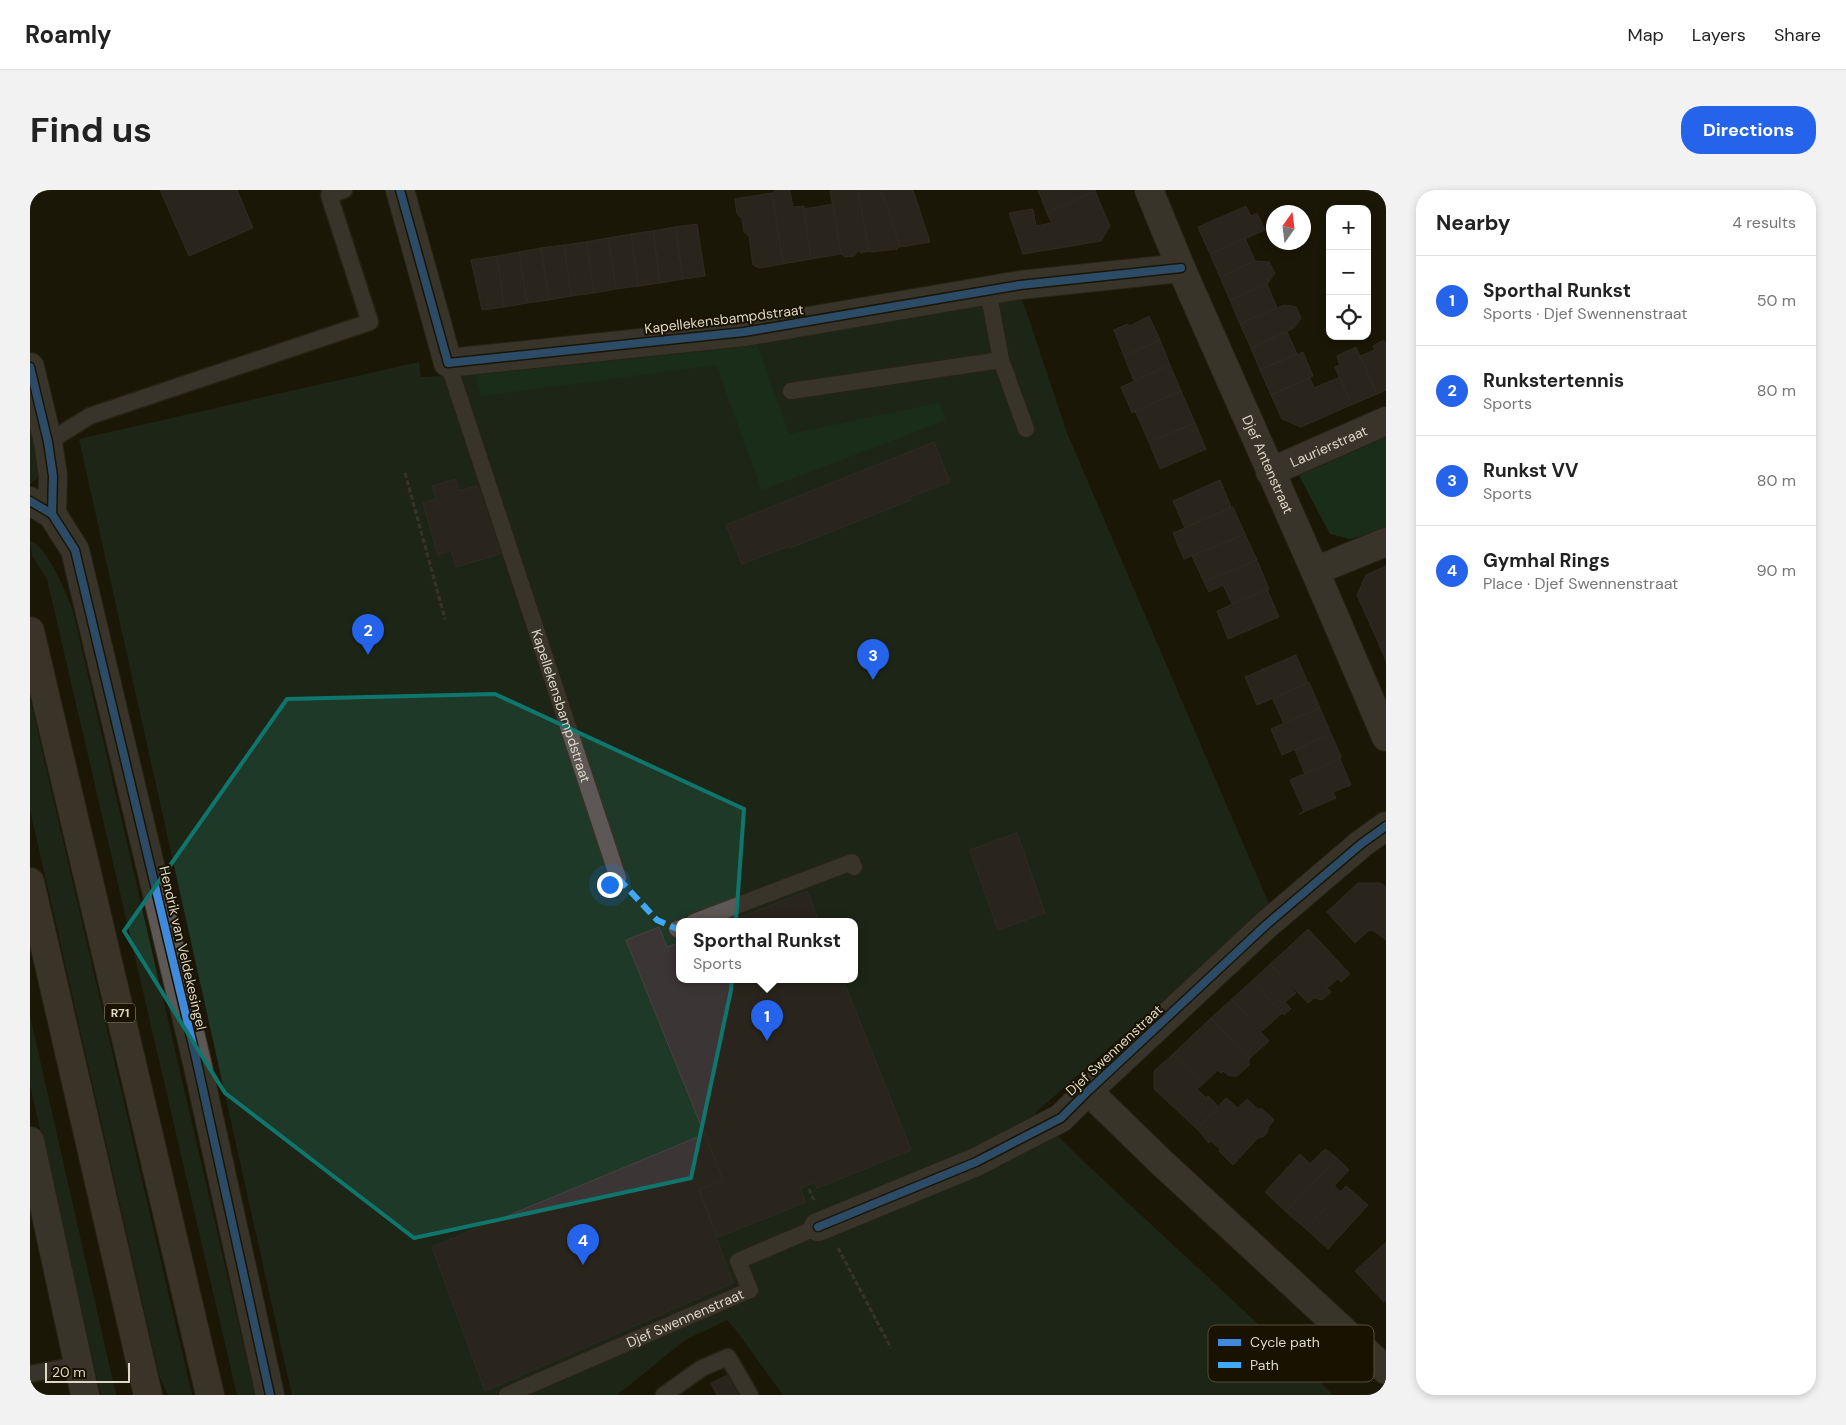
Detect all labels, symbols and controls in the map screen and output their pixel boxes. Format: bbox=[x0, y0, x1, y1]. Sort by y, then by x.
text: Roamly bbox=[25, 19, 112, 50]
text: Map bbox=[1628, 23, 1664, 47]
text: Layers bbox=[1692, 23, 1746, 47]
text: Share bbox=[1774, 23, 1821, 47]
button: Directions bbox=[1681, 106, 1816, 154]
text: Find us bbox=[30, 107, 152, 153]
north arrow bbox=[1266, 205, 1311, 250]
map controls bbox=[1326, 205, 1371, 340]
button: + bbox=[1326, 205, 1371, 250]
text: Nearby bbox=[1436, 209, 1510, 237]
text: 4 results bbox=[1732, 212, 1796, 233]
button: − bbox=[1326, 250, 1371, 295]
text: Sporthal Runkst bbox=[1483, 278, 1631, 303]
text: 1 bbox=[1449, 290, 1455, 311]
text: 50 m bbox=[1757, 290, 1796, 311]
button: locate bbox=[1326, 295, 1371, 340]
street label: Kapellekensbampdstraat bbox=[643, 300, 805, 338]
text: Sports · Djef Swennenstraat bbox=[1483, 303, 1688, 324]
text: Runkstertennis bbox=[1483, 368, 1624, 393]
text: 2 bbox=[1447, 380, 1457, 401]
text: 80 m bbox=[1757, 380, 1796, 401]
text: Sports bbox=[1483, 393, 1532, 414]
street label: Djef Antenstraat bbox=[1238, 412, 1298, 517]
street label: Laurierstraat bbox=[1287, 421, 1370, 471]
text: Runkst VV bbox=[1483, 458, 1578, 483]
text: 3 bbox=[1447, 470, 1457, 491]
text: 80 m bbox=[1757, 470, 1796, 491]
text: Sports bbox=[1483, 483, 1532, 504]
text: Gymhal Rings bbox=[1483, 548, 1610, 573]
text: 4 bbox=[1447, 560, 1457, 581]
text: 90 m bbox=[1756, 560, 1796, 581]
text: Place · Djef Swennenstraat bbox=[1483, 573, 1678, 594]
pin: 2 bbox=[352, 614, 384, 655]
street label: Kapellekensbampdstraat bbox=[527, 627, 595, 785]
pin: 3 bbox=[857, 639, 889, 680]
street label: Hendrik van Veldekesingel bbox=[155, 864, 211, 1032]
your location bbox=[597, 872, 623, 898]
popup bbox=[676, 918, 858, 983]
text: Sporthal Runkst bbox=[693, 928, 841, 953]
text: Sports bbox=[693, 953, 742, 974]
pin: 1 bbox=[751, 1000, 783, 1041]
street label: Djef Swennenstraat bbox=[1062, 1000, 1166, 1100]
road number: R71 bbox=[105, 1004, 135, 1022]
pin: 4 bbox=[567, 1224, 599, 1265]
street label: Djef Swennenstraat bbox=[624, 1285, 747, 1351]
legend bbox=[1208, 1325, 1374, 1382]
text: Cycle path bbox=[1250, 1333, 1320, 1351]
text: Path bbox=[1250, 1356, 1279, 1374]
scale bar bbox=[45, 1360, 130, 1383]
text: 20 m bbox=[52, 1363, 86, 1381]

